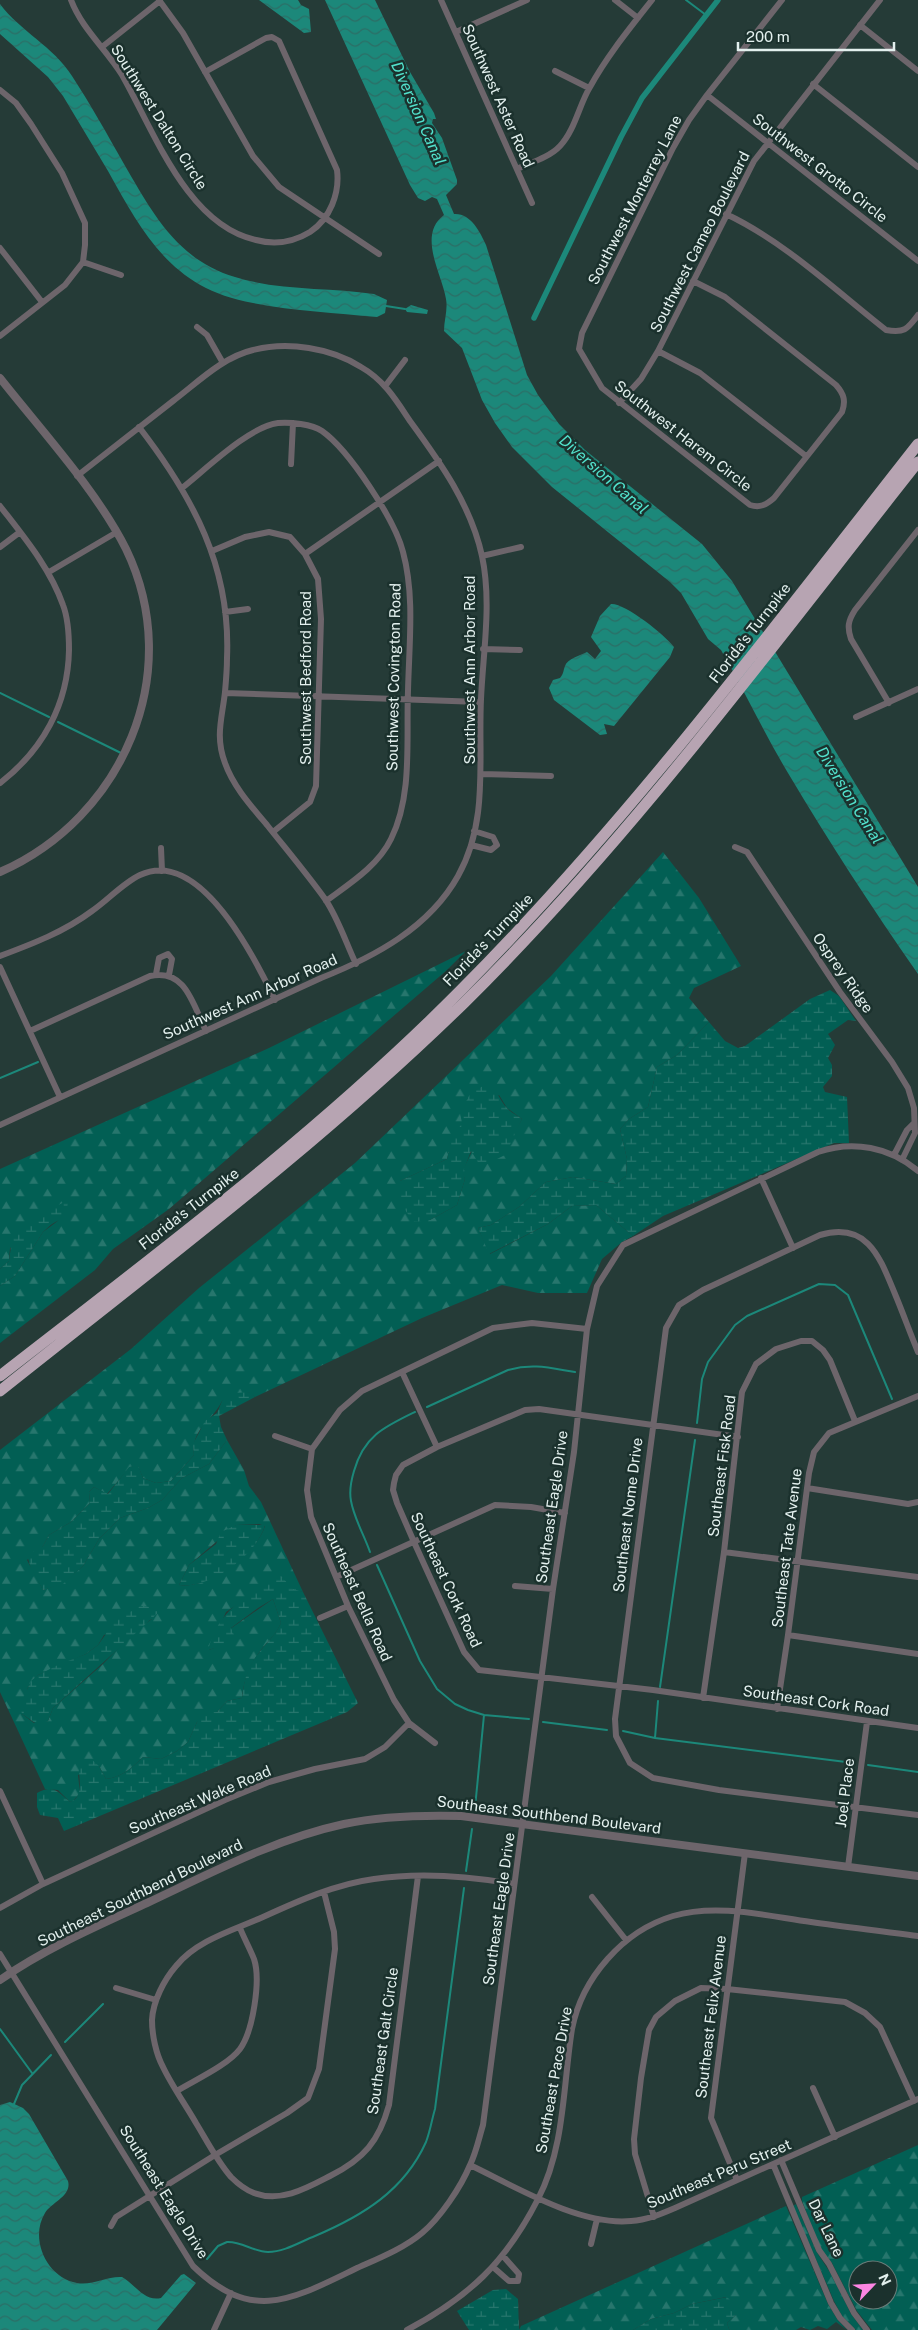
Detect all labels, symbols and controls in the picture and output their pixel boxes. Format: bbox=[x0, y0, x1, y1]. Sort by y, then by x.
scale bar bbox=[738, 20, 894, 52]
street label: Southwest Aster Road bbox=[459, 21, 538, 170]
text: 200 m bbox=[746, 28, 790, 45]
street label: Southwest Dalton Circle bbox=[108, 41, 211, 192]
water label: Diversion Canal bbox=[387, 58, 450, 168]
street label: Southwest Grotto Circle bbox=[749, 110, 891, 226]
street label: Southwest Monterrey Lane bbox=[584, 112, 685, 287]
street label: Southwest Cameo Boulevard bbox=[646, 149, 753, 335]
street label: Southwest Harem Circle bbox=[611, 377, 755, 494]
water label: Diversion Canal bbox=[555, 431, 652, 518]
street label: Southwest Ann Arbor Road bbox=[461, 576, 478, 764]
street label: Florida's Turnpike bbox=[705, 579, 794, 686]
street label: Southwest Covington Road bbox=[383, 583, 404, 771]
street label: Southwest Bedford Road bbox=[297, 591, 314, 765]
water label: Diversion Canal bbox=[812, 743, 887, 848]
street label: Florida's Turnpike bbox=[439, 890, 536, 989]
street label: Osprey Ridge bbox=[810, 930, 877, 1016]
street label: Southwest Ann Arbor Road bbox=[160, 950, 340, 1043]
street label: Florida's Turnpike bbox=[135, 1164, 242, 1253]
street label: Southeast Fisk Road bbox=[704, 1394, 739, 1538]
street label: Southeast Eagle Drive bbox=[532, 1429, 571, 1584]
street label: Southeast Nome Drive bbox=[610, 1437, 645, 1593]
street label: Southeast Tate Avenue bbox=[768, 1467, 805, 1629]
street label: Southeast Cork Road bbox=[408, 1509, 485, 1650]
street label: Southeast Bella Road bbox=[319, 1520, 396, 1664]
street label: Southeast Cork Road bbox=[742, 1682, 890, 1719]
street label: Joel Place bbox=[832, 1757, 857, 1829]
street label: Southeast Wake Road bbox=[126, 1762, 273, 1837]
street label: Southeast Southbend Boulevard bbox=[436, 1792, 662, 1837]
street label: Southeast Eagle Drive bbox=[479, 1831, 518, 1986]
street label: Southeast Southbend Boulevard bbox=[35, 1835, 245, 1950]
street label: Southeast Felix Avenue bbox=[692, 1934, 729, 2099]
street label: Southeast Galt Circle bbox=[364, 1966, 401, 2116]
street label: Southeast Pace Drive bbox=[532, 2005, 575, 2155]
street label: Southeast Eagle Drive bbox=[116, 2122, 212, 2262]
street label: Southeast Peru Street bbox=[644, 2135, 794, 2212]
street label: Dar Lane bbox=[805, 2196, 848, 2259]
north arrow bbox=[848, 2260, 898, 2310]
text: N bbox=[875, 2271, 894, 2288]

